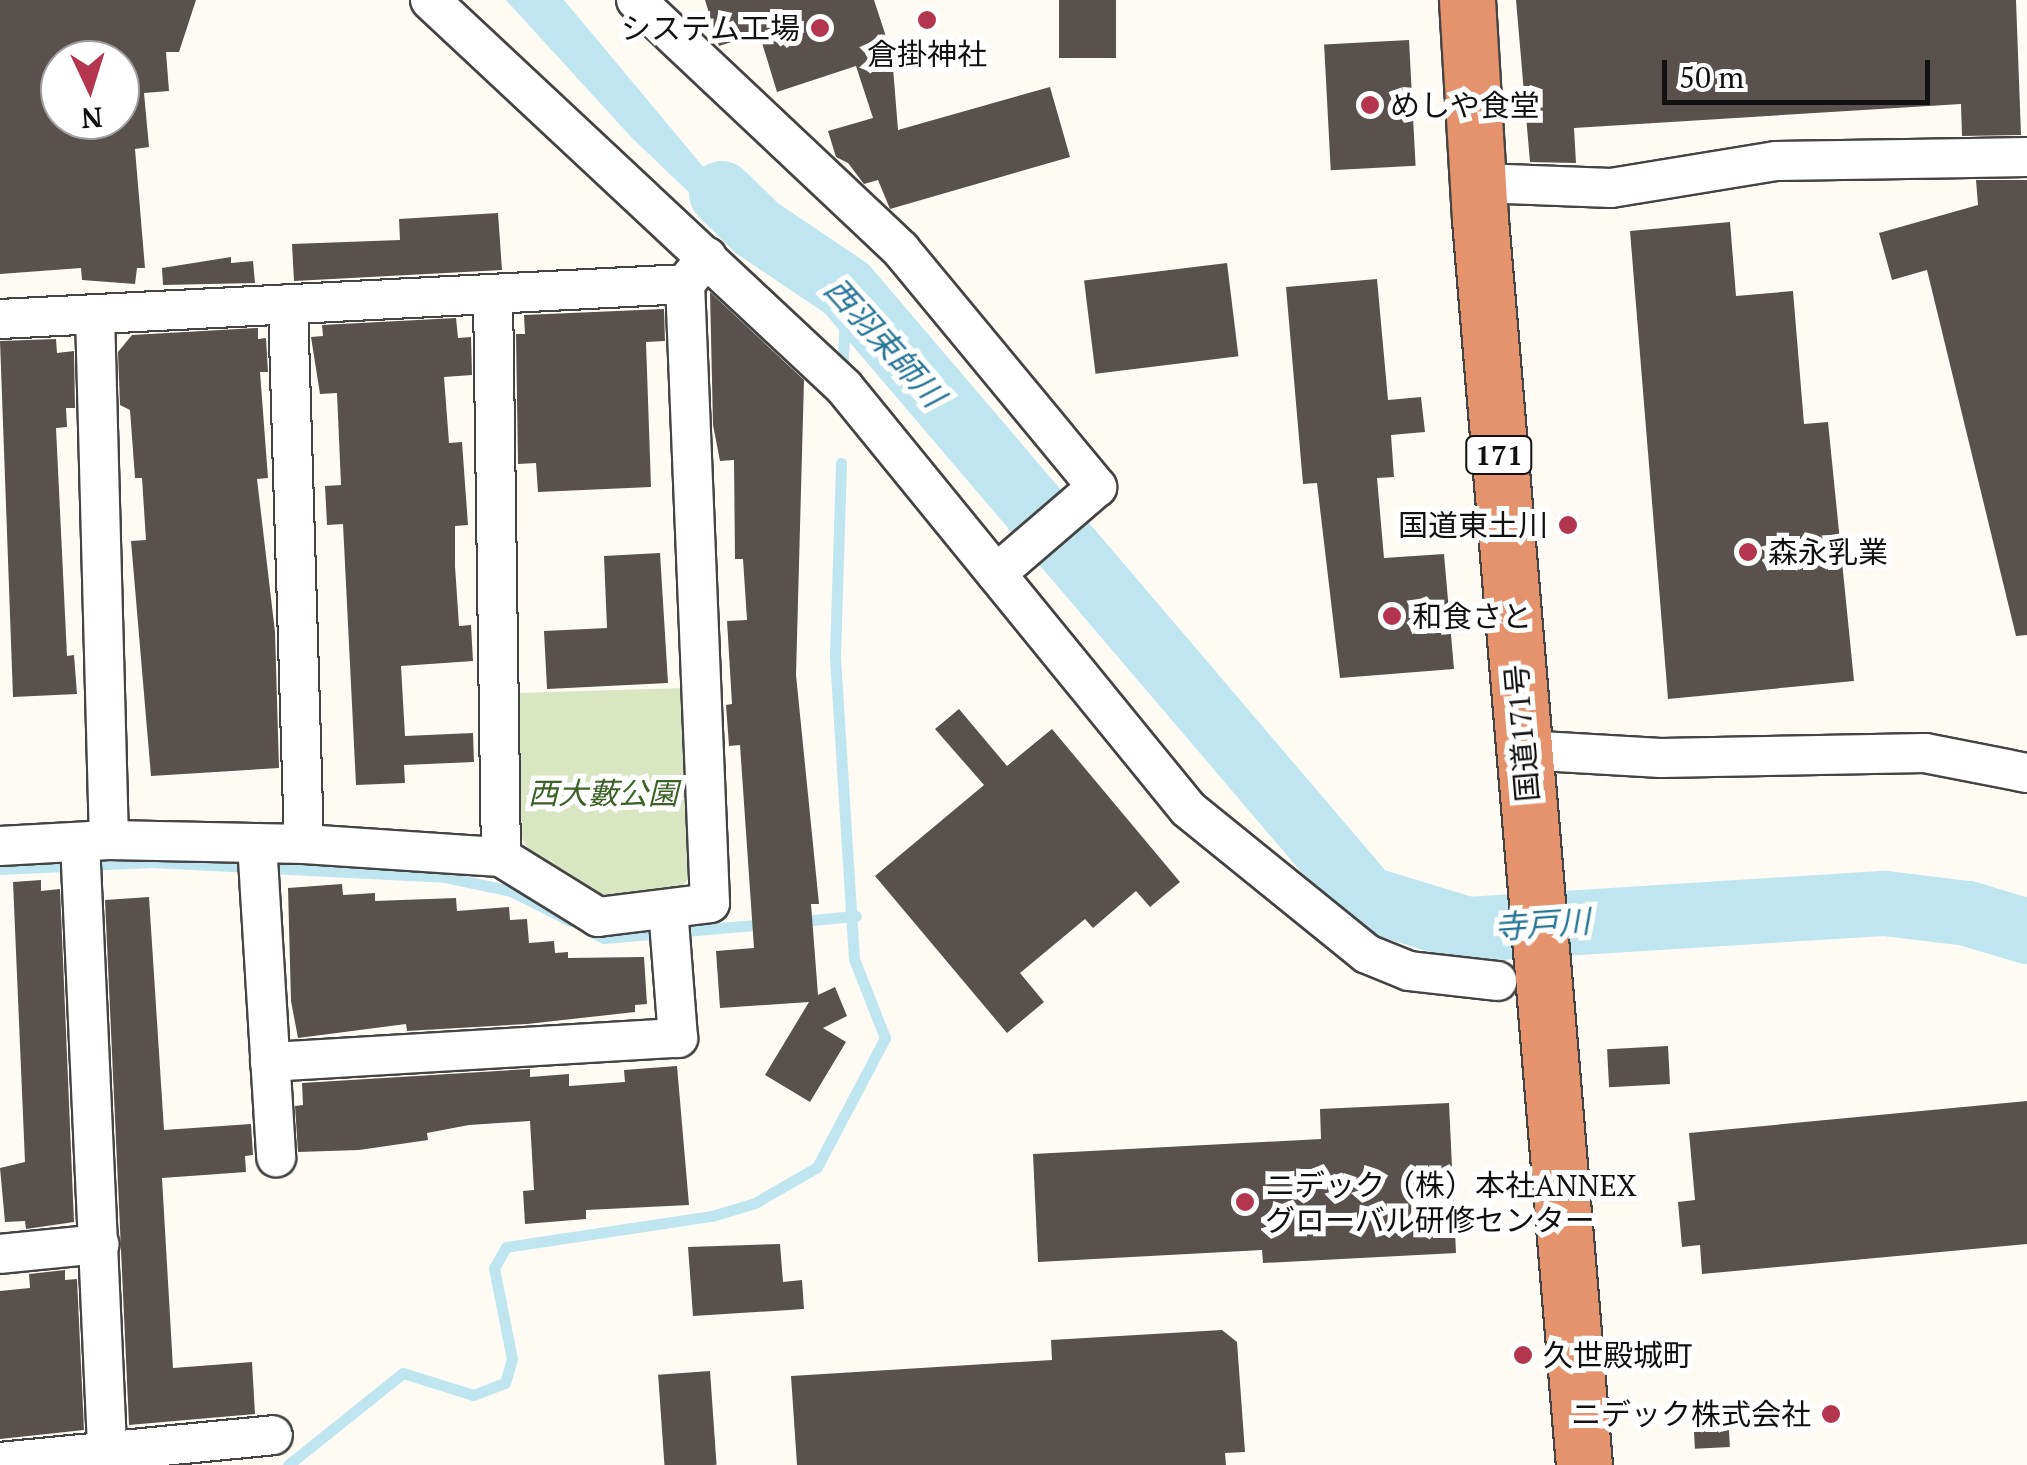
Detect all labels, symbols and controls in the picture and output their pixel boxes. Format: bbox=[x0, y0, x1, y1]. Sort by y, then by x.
marker: 倉掛神社 bbox=[916, 9, 938, 31]
place label: システム工場 bbox=[620, 10, 800, 46]
marker: システム工場 bbox=[809, 17, 831, 39]
place label: 倉掛神社 bbox=[867, 36, 987, 72]
north arrow bbox=[40, 40, 140, 140]
scale bar bbox=[1667, 40, 1934, 102]
text: 50 m bbox=[1679, 57, 1744, 97]
place label: めしや食堂 bbox=[1390, 87, 1540, 123]
marker: めしや食堂 bbox=[1359, 94, 1381, 116]
text: N bbox=[80, 99, 104, 138]
water label: 西羽束師川 bbox=[817, 270, 953, 414]
road number: 171 bbox=[1464, 432, 1534, 478]
place label: 国道東土川 bbox=[1398, 507, 1548, 543]
marker: 国道東土川 bbox=[1557, 514, 1579, 536]
place label: 森永乳業 bbox=[1768, 534, 1888, 570]
marker: 森永乳業 bbox=[1737, 541, 1759, 563]
place label: 和食さと bbox=[1412, 598, 1532, 634]
marker: 和食さと bbox=[1381, 605, 1403, 627]
street label: 国道171号 bbox=[1498, 663, 1546, 803]
park label: 西大藪公園 bbox=[528, 775, 678, 811]
water label: 寺戸川 bbox=[1493, 901, 1591, 947]
place label: ニデック（株）本社ANNEX グローバル研修センター bbox=[1265, 1167, 1637, 1238]
marker: ニデック（株）本社ANNEX グローバル研修センター bbox=[1234, 1191, 1256, 1213]
place label: 久世殿城町 bbox=[1543, 1337, 1693, 1373]
marker: 久世殿城町 bbox=[1512, 1344, 1534, 1366]
place label: ニデック株式会社 bbox=[1571, 1396, 1811, 1432]
marker: ニデック株式会社 bbox=[1820, 1403, 1842, 1425]

